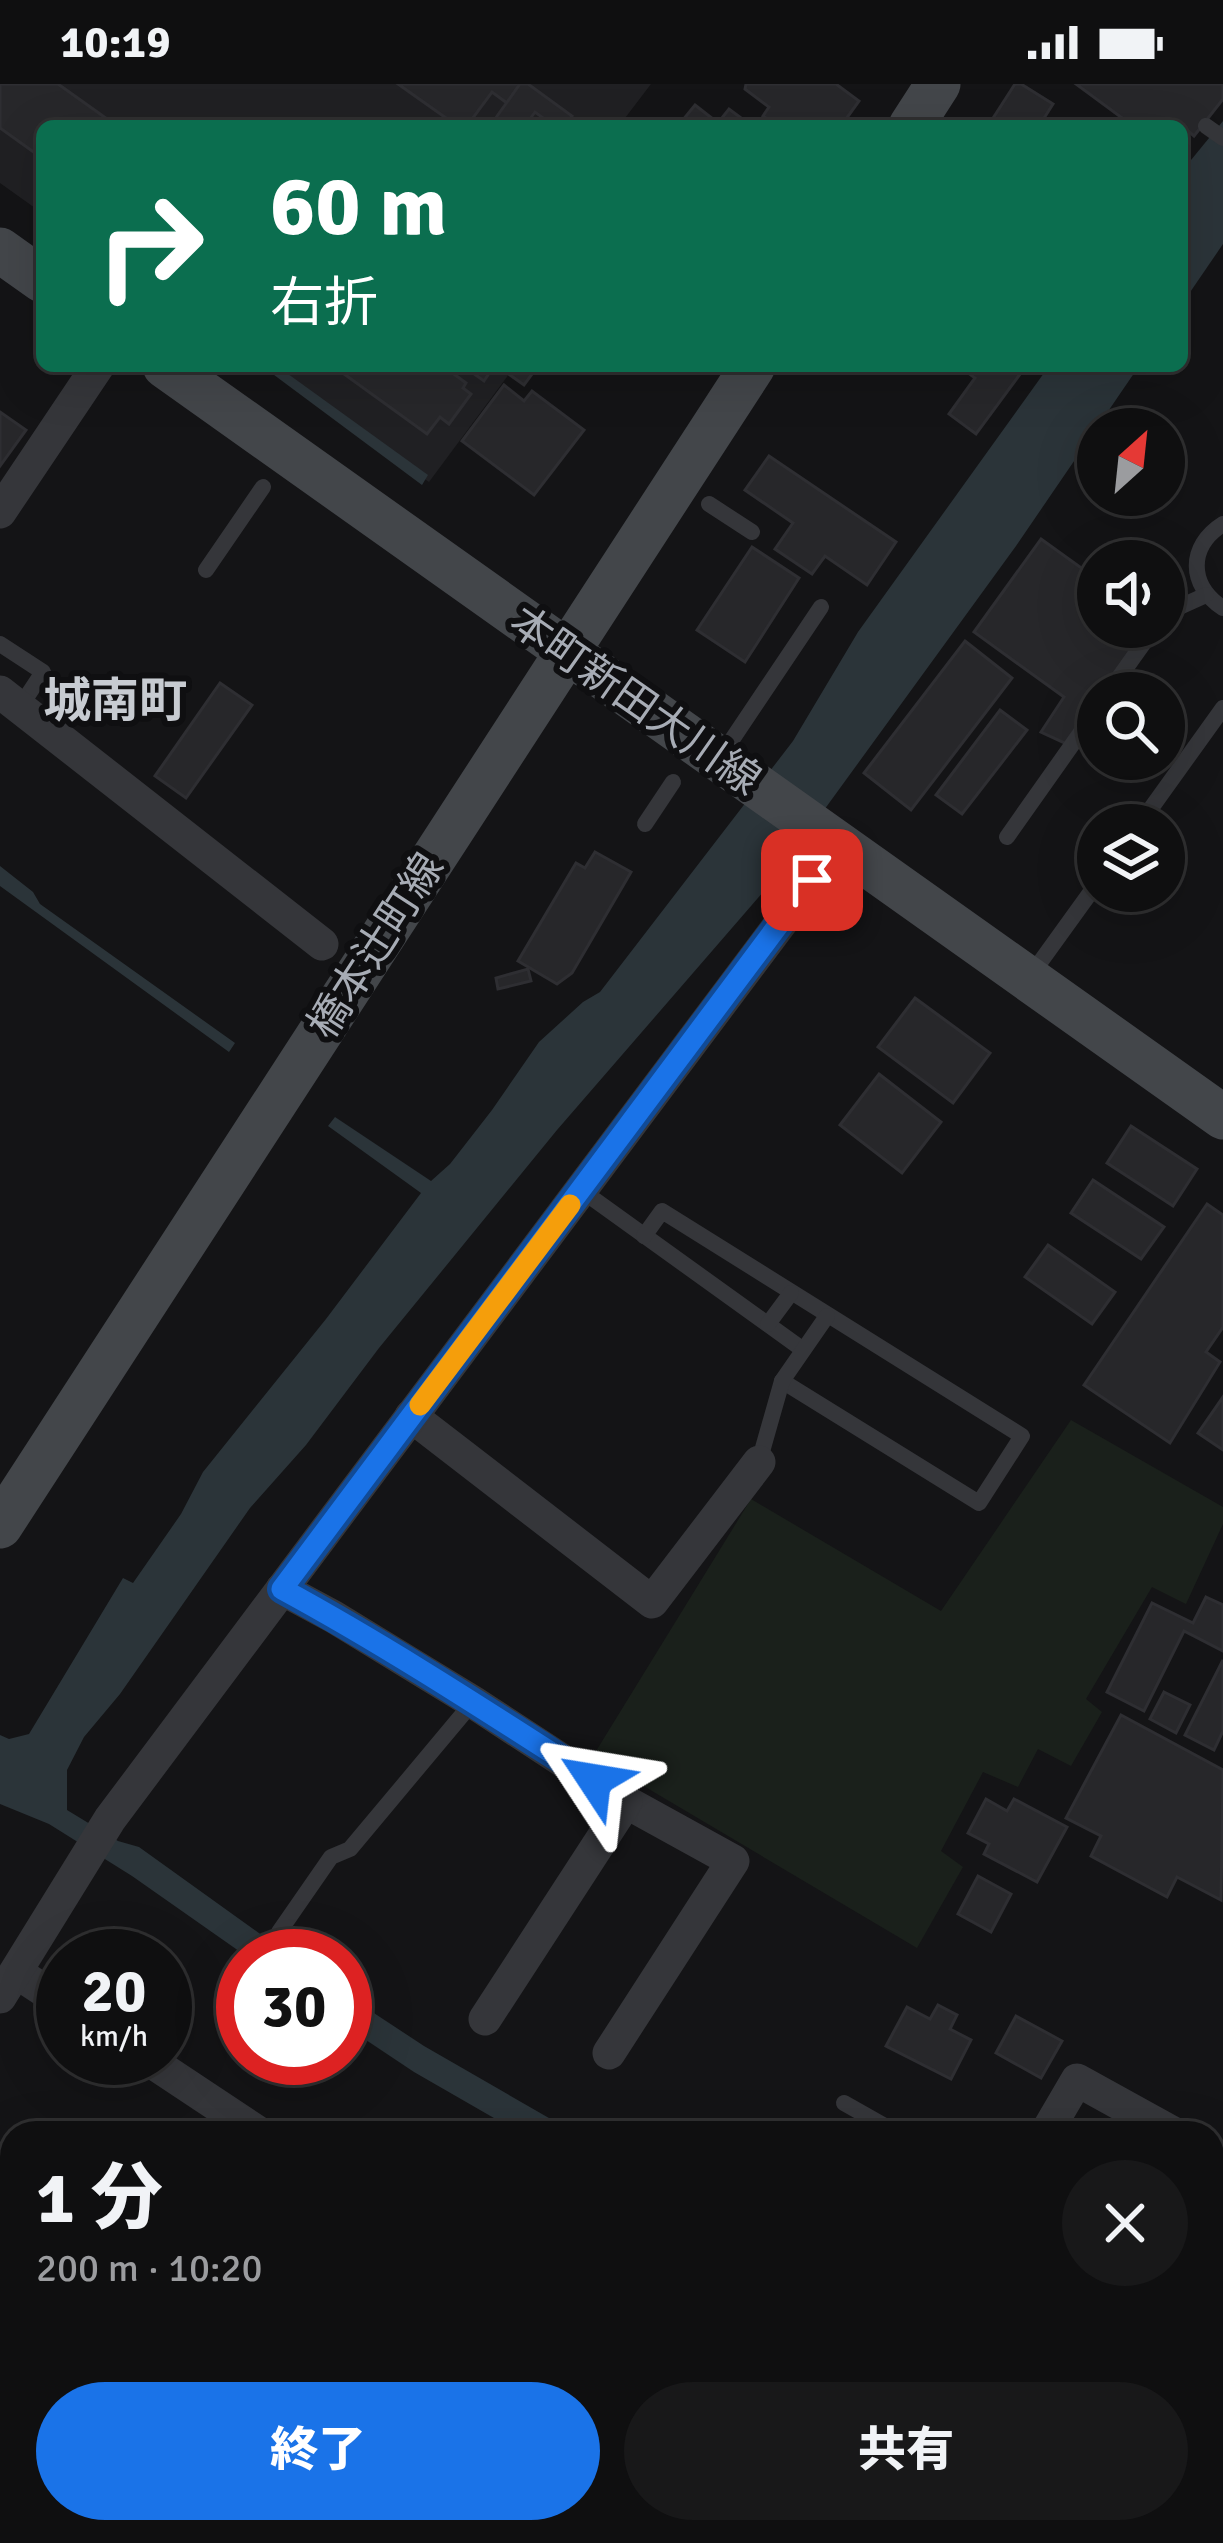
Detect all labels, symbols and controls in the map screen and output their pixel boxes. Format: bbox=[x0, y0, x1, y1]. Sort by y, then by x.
text: 10:19 bbox=[60, 15, 170, 70]
text: 60 m bbox=[270, 155, 447, 259]
icon: right bbox=[72, 168, 228, 324]
text: 右折 bbox=[270, 270, 378, 337]
north arrow bbox=[1077, 408, 1185, 516]
map controls bbox=[1077, 408, 1185, 912]
button: sound bbox=[1077, 540, 1185, 648]
street label: 本町新田大川線 bbox=[500, 596, 770, 806]
district label: 城南町 bbox=[43, 672, 187, 731]
button: search bbox=[1077, 672, 1185, 780]
button: layers bbox=[1077, 804, 1185, 912]
pin bbox=[761, 829, 863, 931]
street label: 橋本辻町線 bbox=[297, 844, 455, 1048]
icon: arrive bbox=[779, 847, 845, 913]
position arrow bbox=[531, 1717, 657, 1843]
speed limit sign: 30 bbox=[216, 1929, 372, 2085]
text: 20 bbox=[82, 1955, 146, 2029]
text: km/h bbox=[80, 2018, 148, 2055]
text: 1 分 bbox=[36, 2154, 163, 2243]
button: close bbox=[1062, 2160, 1188, 2286]
text: 200 m · 10:20 bbox=[36, 2244, 263, 2292]
button: 終了 bbox=[36, 2382, 600, 2520]
button: 共有 bbox=[624, 2382, 1188, 2520]

